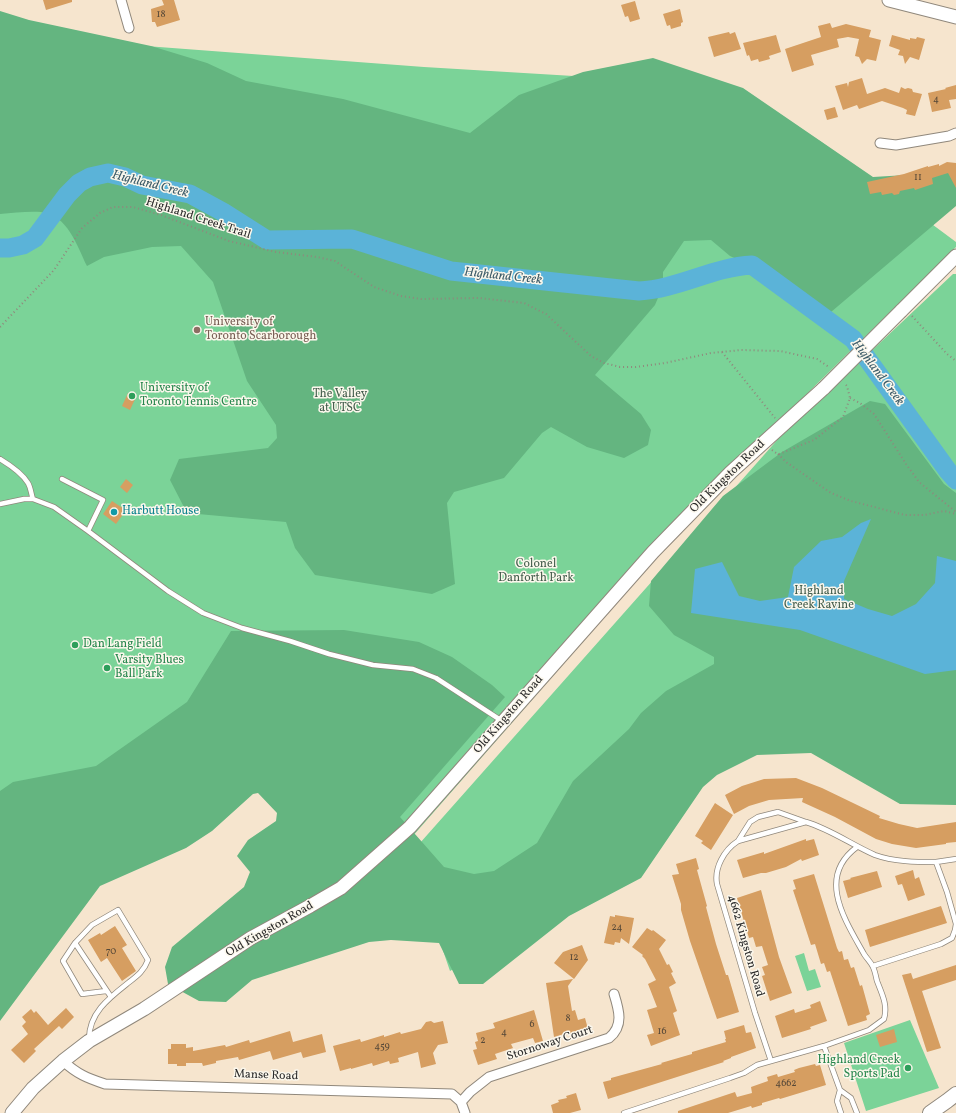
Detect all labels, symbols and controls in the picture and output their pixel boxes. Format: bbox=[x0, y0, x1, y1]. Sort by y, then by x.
house number: 18 bbox=[157, 9, 165, 21]
house number: 4 bbox=[933, 94, 939, 106]
water label: Highland Creek bbox=[110, 168, 190, 202]
house number: 11 bbox=[914, 172, 922, 184]
street label: Highland Creek Trail bbox=[144, 195, 252, 243]
water label: Highland Creek bbox=[463, 265, 543, 289]
place label: University of Toronto Scarborough bbox=[205, 316, 316, 344]
marker: University of Toronto Scarborough bbox=[192, 325, 202, 335]
water label: Highland Creek bbox=[847, 337, 907, 409]
place label: University of Toronto Tennis Centre bbox=[140, 382, 257, 410]
park label: The Valley at UTSC bbox=[313, 388, 367, 416]
marker: University of Toronto Tennis Centre bbox=[127, 391, 137, 401]
street label: Old Kingston Road bbox=[687, 437, 769, 517]
place label: Harbutt House bbox=[122, 505, 199, 519]
marker: Harbutt House bbox=[109, 507, 119, 517]
park label: Colonel Danforth Park bbox=[498, 558, 574, 586]
park label: Highland Creek Ravine bbox=[784, 585, 854, 613]
place label: Dan Lang Field bbox=[83, 638, 162, 652]
marker: Dan Lang Field bbox=[70, 640, 80, 650]
place label: Varsity Blues Ball Park bbox=[115, 654, 184, 682]
marker: Varsity Blues Ball Park bbox=[102, 663, 112, 673]
street label: Old Kingston Road bbox=[471, 673, 547, 757]
street label: 4662 Kingston Road bbox=[724, 893, 766, 999]
street label: Old Kingston Road bbox=[224, 899, 316, 961]
house number: 24 bbox=[611, 922, 623, 934]
house number: 70 bbox=[106, 946, 116, 958]
house number: 12 bbox=[569, 952, 579, 964]
house number: 8 bbox=[565, 1013, 571, 1025]
house number: 6 bbox=[529, 1019, 535, 1031]
street label: Stornoway Court bbox=[505, 1023, 595, 1065]
house number: 16 bbox=[658, 1026, 666, 1038]
house number: 4 bbox=[501, 1027, 507, 1039]
house number: 2 bbox=[480, 1035, 486, 1047]
house number: 459 bbox=[374, 1041, 390, 1053]
place label: Highland Creek Sports Pad bbox=[817, 1054, 900, 1082]
marker: Highland Creek Sports Pad bbox=[903, 1063, 913, 1073]
street label: Manse Road bbox=[233, 1068, 299, 1084]
house number: 4662 bbox=[775, 1078, 797, 1090]

